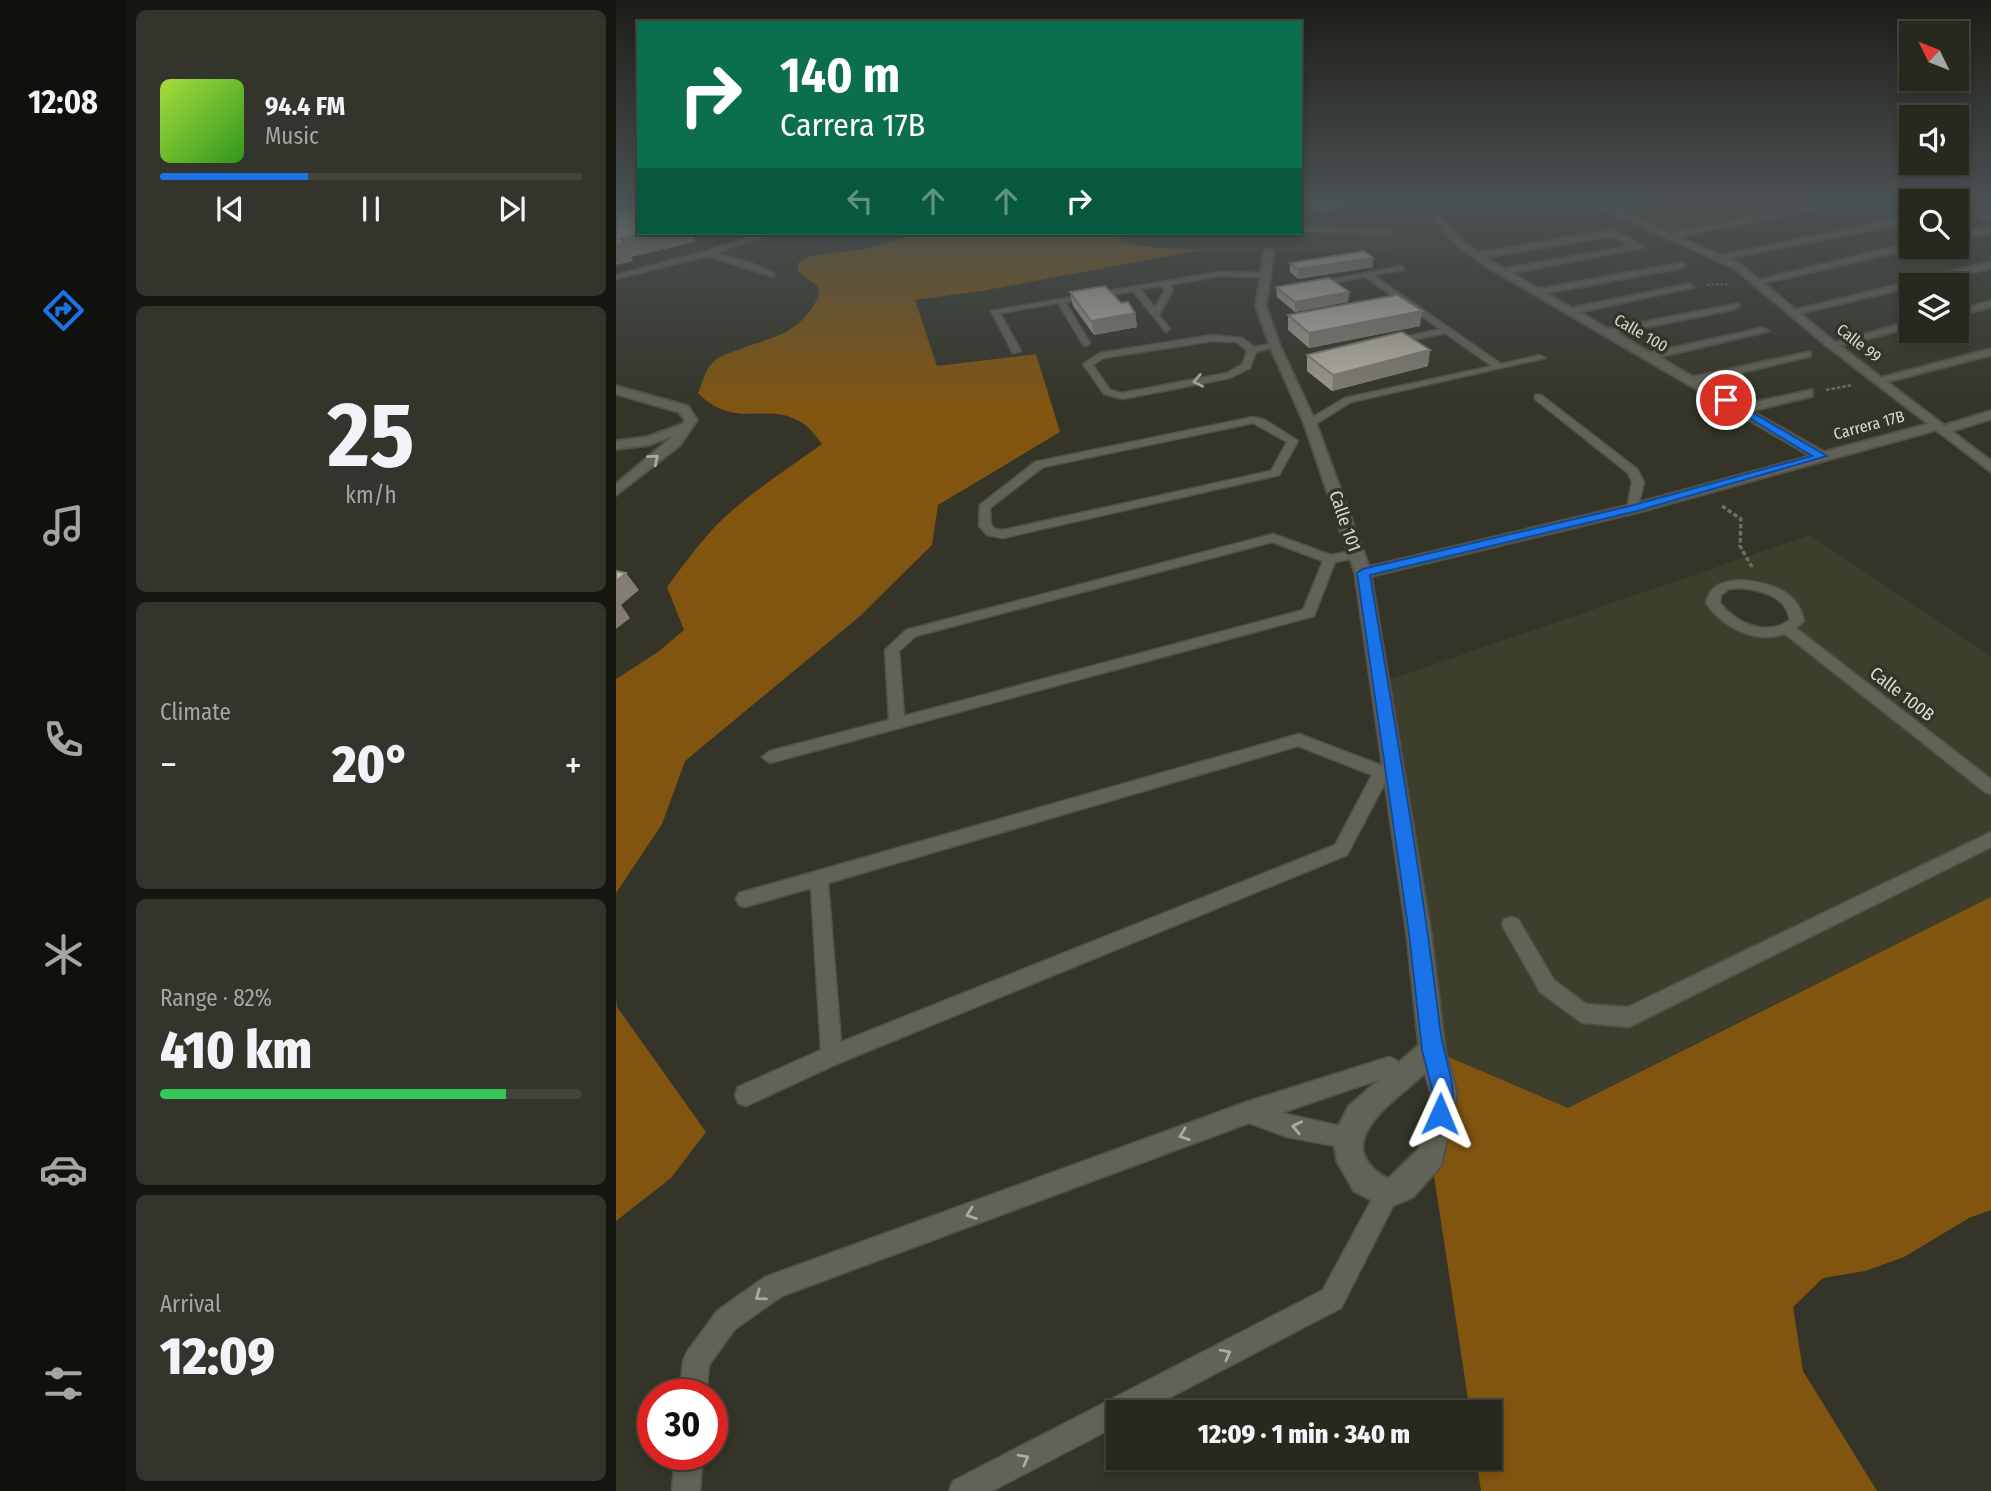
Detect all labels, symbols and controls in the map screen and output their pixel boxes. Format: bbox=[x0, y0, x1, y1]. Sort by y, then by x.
north arrow bbox=[1899, 21, 1969, 91]
map controls bbox=[1899, 21, 1969, 343]
text: 140 m bbox=[780, 46, 900, 105]
icon: right bbox=[665, 49, 756, 140]
text: 12:08 bbox=[28, 83, 98, 121]
text: 94.4 FM bbox=[265, 91, 345, 122]
button: sound bbox=[1899, 105, 1969, 175]
text: Carrera 17B bbox=[780, 106, 925, 144]
text: Music bbox=[265, 122, 319, 150]
icon: left bbox=[841, 182, 879, 220]
icon: ahead bbox=[914, 182, 952, 220]
icon: ahead bbox=[987, 182, 1025, 220]
icon: right bbox=[1060, 182, 1098, 220]
button: search bbox=[1899, 189, 1969, 259]
icon: previous bbox=[211, 190, 249, 228]
icon: pause bbox=[352, 190, 390, 228]
icon: next bbox=[493, 190, 531, 228]
button: layers bbox=[1899, 273, 1969, 343]
icon: directions bbox=[39, 286, 88, 335]
street label: Calle 100 bbox=[1611, 310, 1671, 356]
street label: Calle 99 bbox=[1833, 320, 1885, 366]
pin bbox=[1696, 370, 1756, 430]
one-way arrow bbox=[1192, 373, 1204, 388]
text: 25 bbox=[328, 381, 414, 490]
icon: arrive bbox=[1707, 381, 1745, 419]
street label: Carrera 17B bbox=[1831, 406, 1907, 444]
one-way arrow bbox=[646, 455, 659, 467]
text: km/h bbox=[345, 481, 397, 509]
street label: Calle 101 bbox=[1324, 488, 1366, 554]
icon: music bbox=[39, 501, 88, 550]
street label: Calle 100B bbox=[1865, 662, 1939, 726]
text: Climate bbox=[160, 698, 231, 726]
icon: phone bbox=[39, 715, 88, 764]
text: 20° bbox=[332, 733, 410, 796]
text: − bbox=[160, 742, 177, 788]
text: + bbox=[565, 742, 582, 788]
icon: climate bbox=[39, 930, 88, 979]
text: Range · 82% bbox=[160, 984, 272, 1012]
text: 410 km bbox=[160, 1019, 312, 1082]
position arrow bbox=[1403, 1077, 1477, 1151]
one-way arrow bbox=[1291, 1121, 1303, 1136]
one-way arrow bbox=[1179, 1127, 1191, 1141]
icon: car bbox=[39, 1145, 88, 1194]
one-way arrow bbox=[965, 1205, 977, 1219]
one-way arrow bbox=[755, 1288, 768, 1300]
text: Arrival bbox=[160, 1290, 221, 1318]
text: 12:09 bbox=[160, 1325, 275, 1388]
one-way arrow bbox=[1218, 1349, 1231, 1363]
icon: filters bbox=[39, 1359, 88, 1408]
speed limit sign: 30 bbox=[637, 1379, 728, 1470]
text: 12:09 · 1 min · 340 m bbox=[1198, 1419, 1410, 1450]
one-way arrow bbox=[1017, 1454, 1029, 1468]

